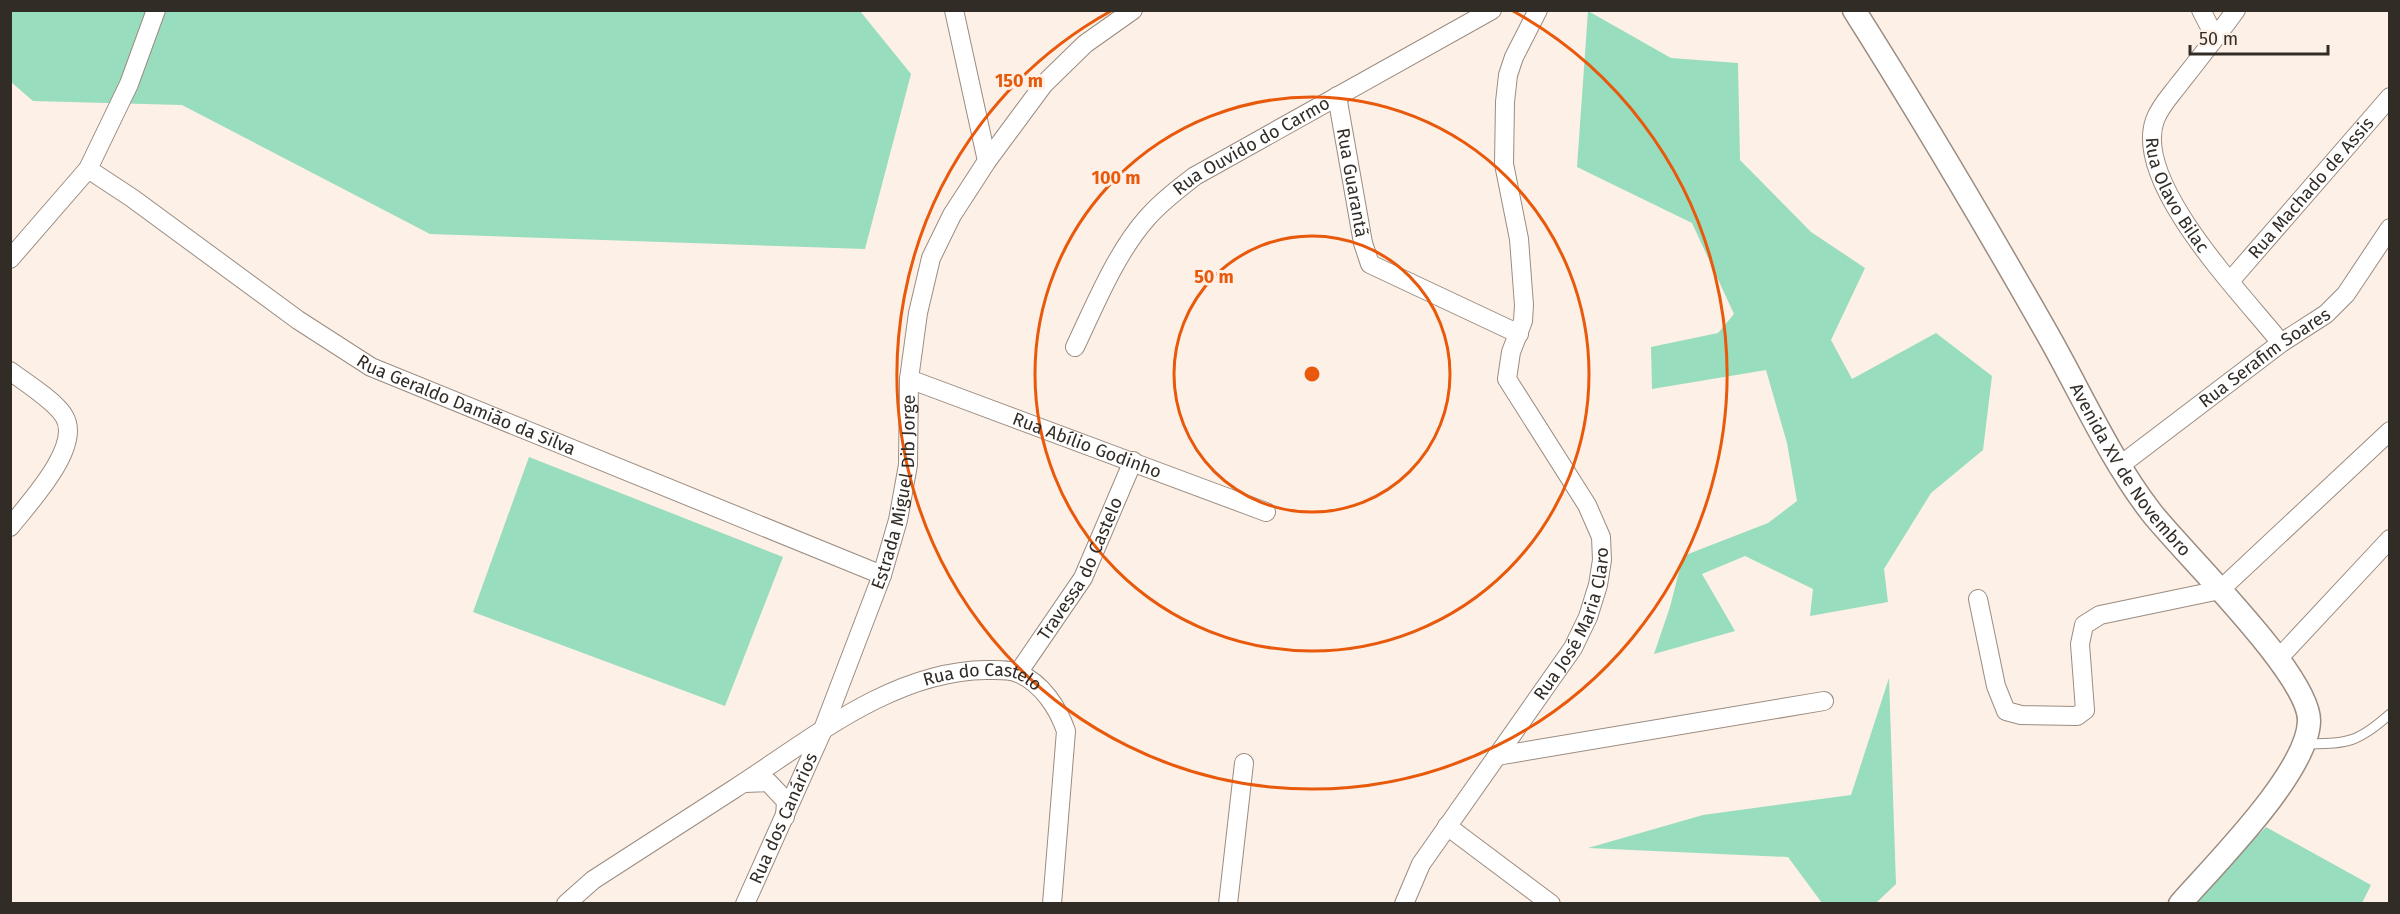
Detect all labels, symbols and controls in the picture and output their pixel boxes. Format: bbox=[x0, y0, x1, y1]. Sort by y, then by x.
scale bar bbox=[2190, 18, 2328, 56]
text: 50 m bbox=[2199, 28, 2238, 50]
text: 150 m bbox=[995, 70, 1043, 92]
street label: Rua Ouvido do Carmo bbox=[1168, 92, 1334, 200]
street label: Rua Machado de Assis bbox=[2243, 113, 2379, 263]
street label: Rua Guarantã bbox=[1332, 126, 1373, 239]
street label: Rua Olavo Bilac bbox=[2141, 137, 2214, 257]
text: 100 m bbox=[1092, 167, 1140, 189]
text: 50 m bbox=[1194, 266, 1234, 288]
street label: Rua Serafim Soares bbox=[2195, 303, 2335, 412]
street label: Rua Geraldo Damião da Silva bbox=[352, 350, 579, 460]
centre of rings bbox=[1302, 364, 1322, 384]
street label: Avenida XV de Novembro bbox=[2065, 379, 2196, 561]
street label: Estrada Miguel Dib Jorge bbox=[866, 394, 920, 593]
street label: Rua Abílio Godinho bbox=[1010, 408, 1165, 483]
street label: Travessa do Castelo bbox=[1033, 494, 1127, 645]
street label: Rua José Maria Claro bbox=[1529, 547, 1613, 704]
street label: Rua do Castelo bbox=[920, 659, 1046, 696]
street label: Rua dos Canários bbox=[744, 749, 822, 887]

